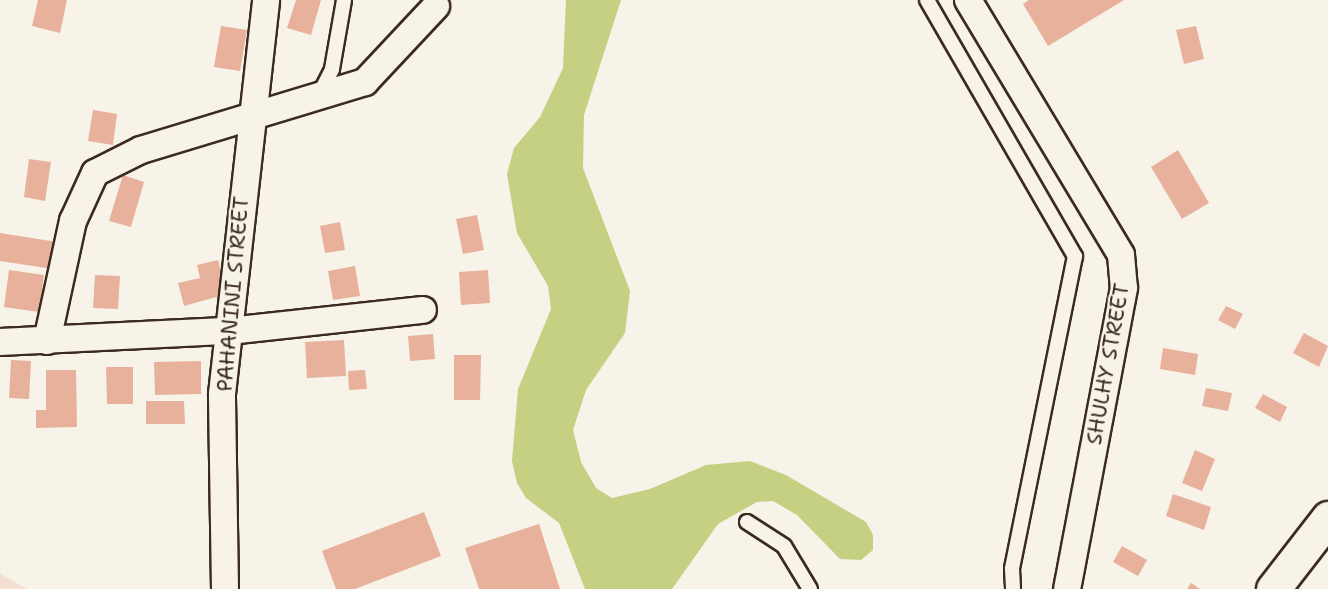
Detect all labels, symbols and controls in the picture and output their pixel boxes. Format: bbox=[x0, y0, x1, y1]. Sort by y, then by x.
street label: PAHANINI STREET bbox=[212, 195, 254, 393]
street label: SHULHY STREET bbox=[1081, 281, 1135, 447]

